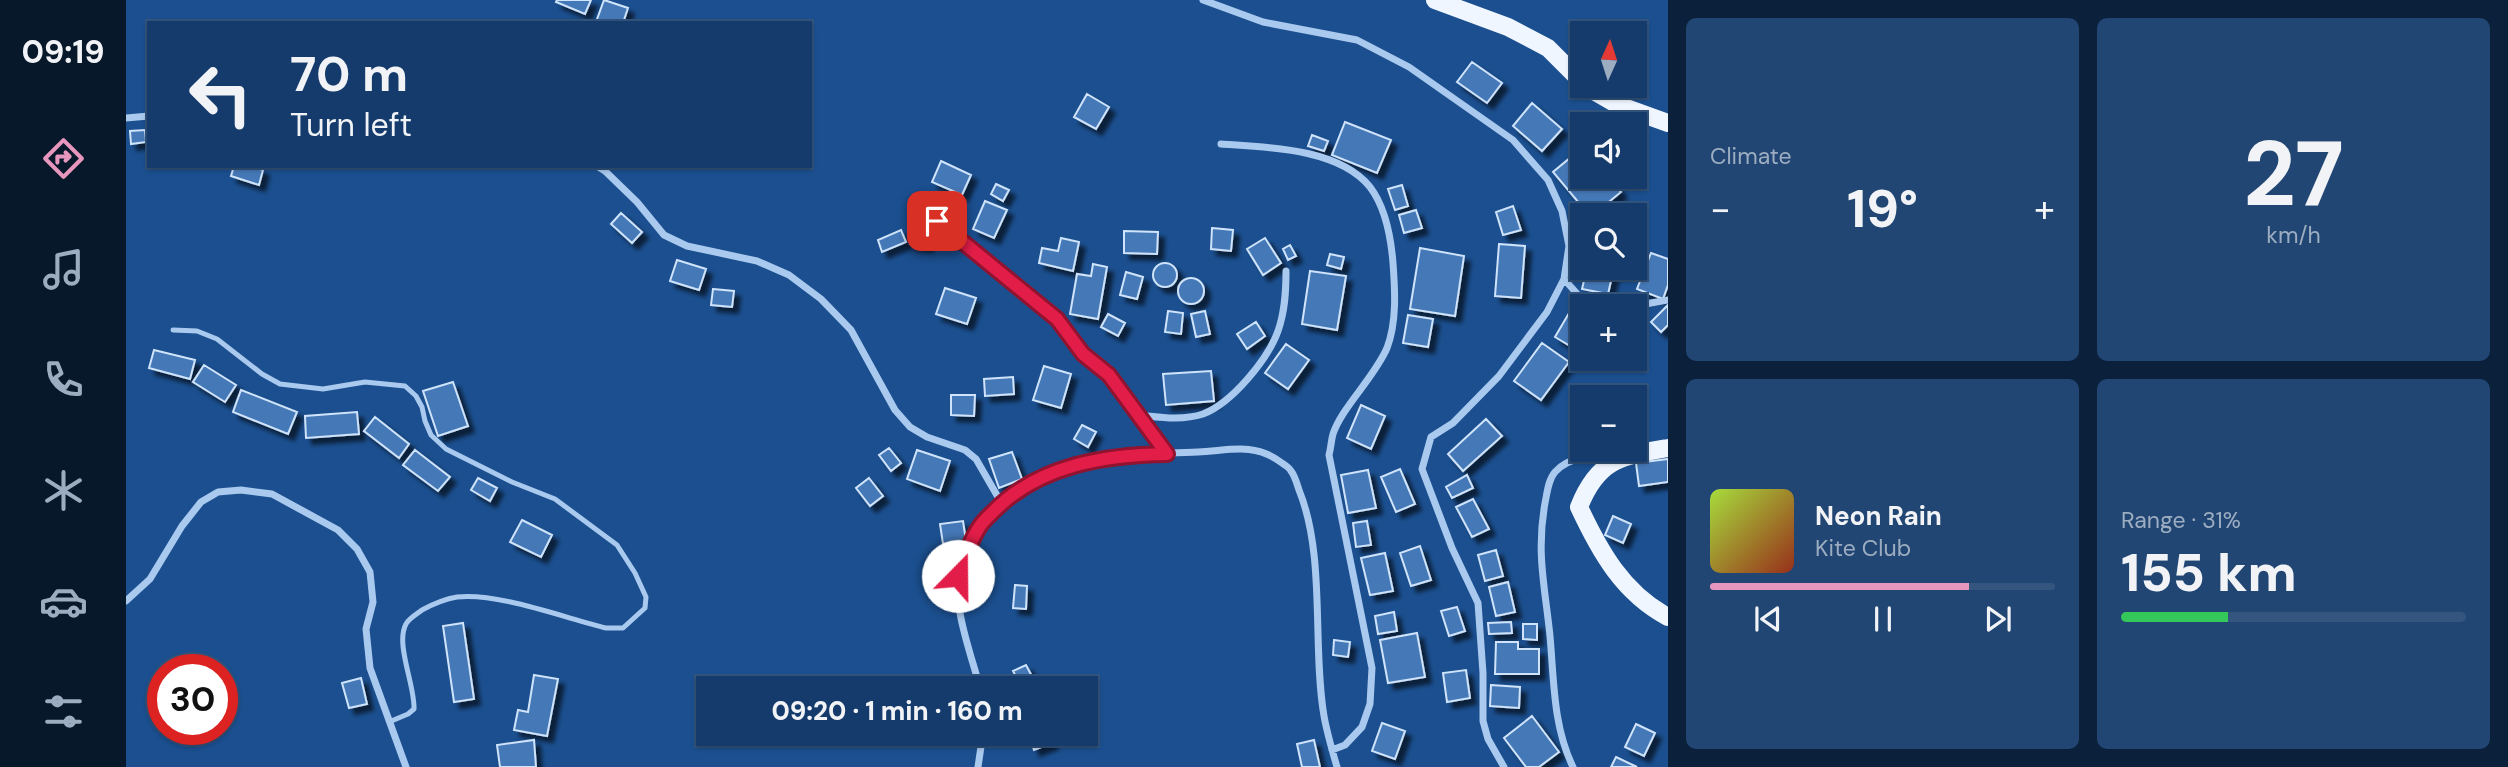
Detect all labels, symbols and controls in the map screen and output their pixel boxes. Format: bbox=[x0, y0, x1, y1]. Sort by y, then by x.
north arrow bbox=[1570, 21, 1647, 98]
map controls bbox=[1570, 21, 1647, 462]
text: 09:19 bbox=[22, 31, 104, 73]
text: 70 m bbox=[290, 42, 408, 106]
icon: left bbox=[175, 49, 266, 140]
text: Turn left bbox=[290, 104, 412, 146]
button: sound bbox=[1570, 112, 1647, 189]
text: 27 bbox=[2243, 115, 2344, 233]
icon: directions bbox=[39, 134, 88, 183]
text: Climate bbox=[1710, 141, 1792, 171]
text: 19° bbox=[1847, 175, 1918, 243]
text: − bbox=[1710, 184, 1731, 234]
text: + bbox=[2034, 184, 2055, 234]
pin bbox=[907, 191, 967, 251]
icon: arrive bbox=[918, 202, 956, 240]
button: search bbox=[1570, 203, 1647, 280]
text: km/h bbox=[2266, 220, 2321, 250]
icon: music bbox=[39, 245, 88, 294]
button: + bbox=[1570, 294, 1647, 371]
icon: phone bbox=[39, 355, 88, 404]
button: − bbox=[1570, 385, 1647, 462]
icon: climate bbox=[39, 466, 88, 515]
text: Neon Rain bbox=[1815, 499, 1942, 533]
text: Range · 31% bbox=[2121, 505, 2241, 535]
text: Kite Club bbox=[1815, 533, 1911, 563]
position arrow bbox=[921, 539, 995, 613]
text: 155 km bbox=[2121, 539, 2297, 607]
icon: car bbox=[39, 577, 88, 626]
icon: previous bbox=[1749, 600, 1787, 638]
icon: pause bbox=[1864, 600, 1902, 638]
icon: next bbox=[1979, 600, 2017, 638]
speed limit sign: 30 bbox=[147, 654, 238, 745]
icon: filters bbox=[39, 687, 88, 736]
text: 09:20 · 1 min · 160 m bbox=[771, 694, 1023, 728]

